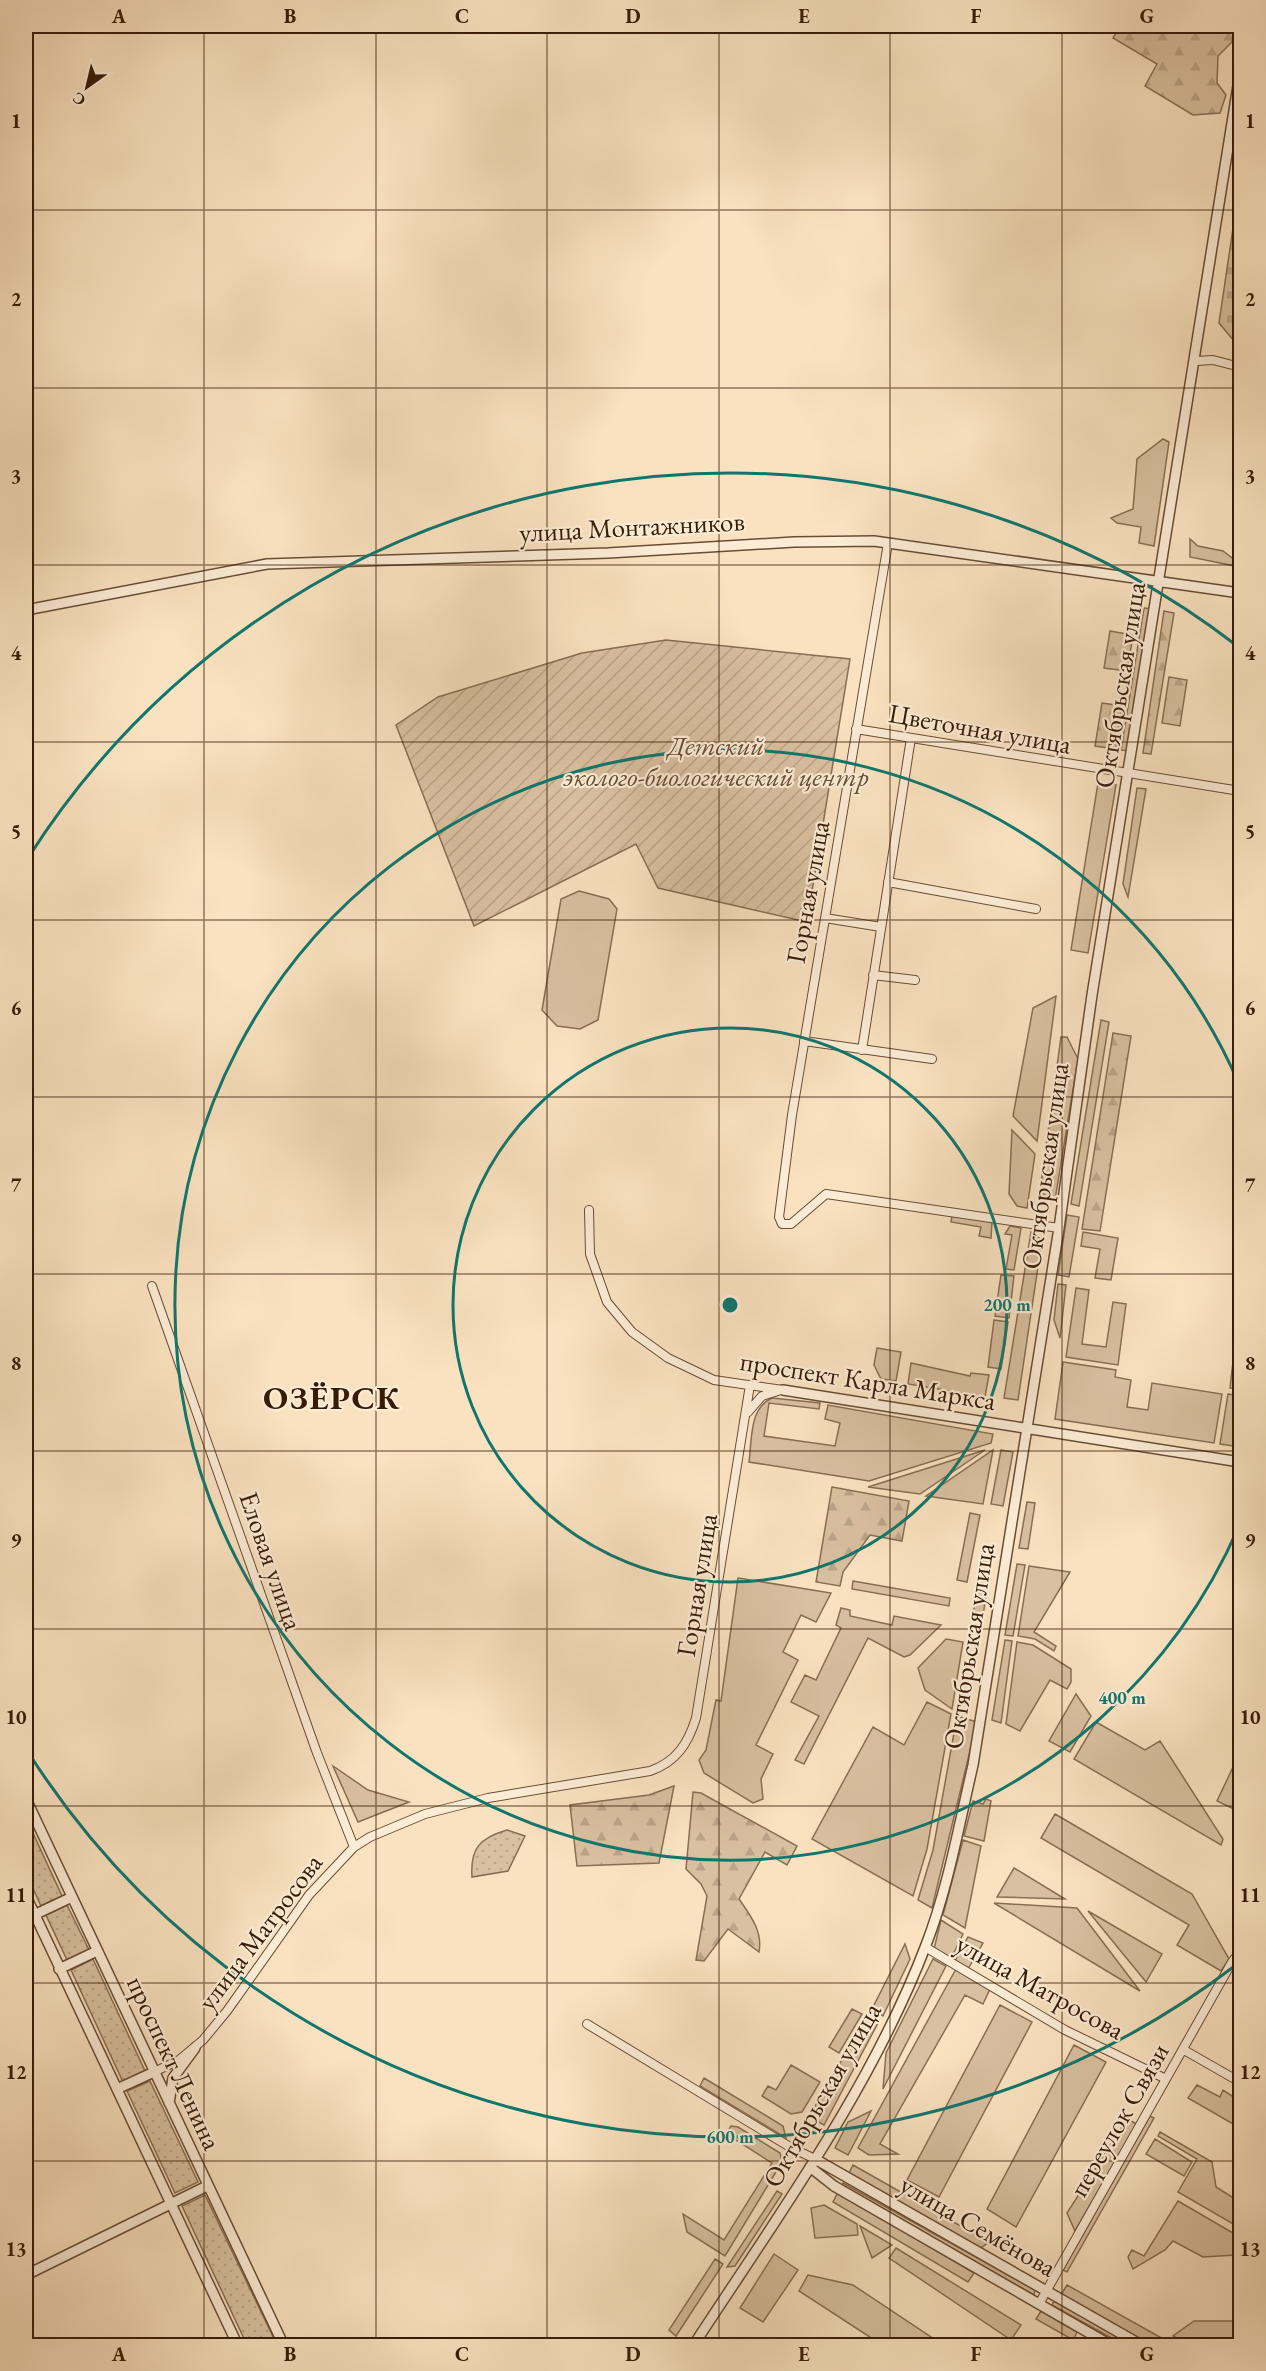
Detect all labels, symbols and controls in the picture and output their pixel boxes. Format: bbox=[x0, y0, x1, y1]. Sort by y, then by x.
text: A bbox=[111, 3, 127, 29]
text: B bbox=[284, 3, 296, 29]
text: C bbox=[455, 3, 469, 29]
text: D bbox=[625, 3, 641, 29]
text: E bbox=[798, 3, 810, 29]
text: F bbox=[971, 3, 982, 29]
text: G bbox=[1140, 3, 1154, 29]
north arrow bbox=[57, 57, 117, 117]
text: С bbox=[68, 87, 89, 111]
text: 1 bbox=[11, 108, 21, 134]
text: 1 bbox=[1245, 108, 1255, 134]
text: 2 bbox=[11, 286, 22, 312]
text: 2 bbox=[1245, 286, 1256, 312]
text: 3 bbox=[11, 463, 21, 489]
text: 3 bbox=[1245, 463, 1255, 489]
street label: улица Монтажников bbox=[518, 503, 746, 550]
street label: Октябрьская улица bbox=[1086, 579, 1153, 790]
text: 4 bbox=[11, 640, 22, 666]
text: 4 bbox=[1245, 640, 1256, 666]
street label: Цветочная улица bbox=[886, 695, 1074, 762]
park label: Детский эколого-биологический центр bbox=[562, 728, 869, 794]
text: 5 bbox=[11, 818, 21, 844]
street label: Горная улица bbox=[778, 818, 837, 966]
text: 5 bbox=[1245, 818, 1255, 844]
text: 6 bbox=[11, 995, 22, 1021]
text: 6 bbox=[1245, 995, 1256, 1021]
street label: Октябрьская улица bbox=[1013, 1060, 1076, 1271]
text: 7 bbox=[11, 1172, 22, 1198]
text: 7 bbox=[1245, 1172, 1256, 1198]
text: 200 m bbox=[983, 1293, 1031, 1316]
centre of rings bbox=[720, 1295, 740, 1315]
street label: проспект Карла Маркса bbox=[738, 1343, 999, 1418]
text: 8 bbox=[11, 1350, 21, 1376]
text: 8 bbox=[1245, 1350, 1255, 1376]
district label: ОЗЁРСК bbox=[263, 1376, 401, 1419]
street label: Еловая улица bbox=[231, 1487, 312, 1635]
street label: Горная улица bbox=[668, 1511, 725, 1659]
text: 9 bbox=[11, 1527, 22, 1553]
text: 9 bbox=[1245, 1527, 1256, 1553]
street label: Октябрьская улица bbox=[935, 1540, 1002, 1751]
text: 400 m bbox=[1098, 1686, 1146, 1709]
text: 10 bbox=[5, 1704, 27, 1730]
text: 10 bbox=[1239, 1704, 1261, 1730]
street label: улица Матросова bbox=[189, 1846, 330, 2017]
text: 11 bbox=[5, 1882, 27, 1908]
text: 11 bbox=[1239, 1882, 1261, 1908]
street label: улица Матросова bbox=[950, 1926, 1131, 2047]
street label: проспект Ленина bbox=[119, 1970, 230, 2156]
street label: Октябрьская улица bbox=[754, 1996, 889, 2194]
street label: переулок Связи bbox=[1061, 2037, 1177, 2203]
text: 12 bbox=[5, 2059, 27, 2085]
text: 12 bbox=[1239, 2059, 1261, 2085]
text: 600 m bbox=[706, 2125, 754, 2148]
street label: улица Семёнова bbox=[894, 2167, 1063, 2285]
text: 13 bbox=[5, 2236, 27, 2262]
text: 13 bbox=[1239, 2236, 1261, 2262]
text: A bbox=[111, 2341, 127, 2367]
text: B bbox=[284, 2341, 296, 2367]
text: C bbox=[455, 2341, 469, 2367]
text: D bbox=[625, 2341, 641, 2367]
text: E bbox=[798, 2341, 810, 2367]
text: F bbox=[971, 2341, 982, 2367]
text: G bbox=[1140, 2341, 1154, 2367]

